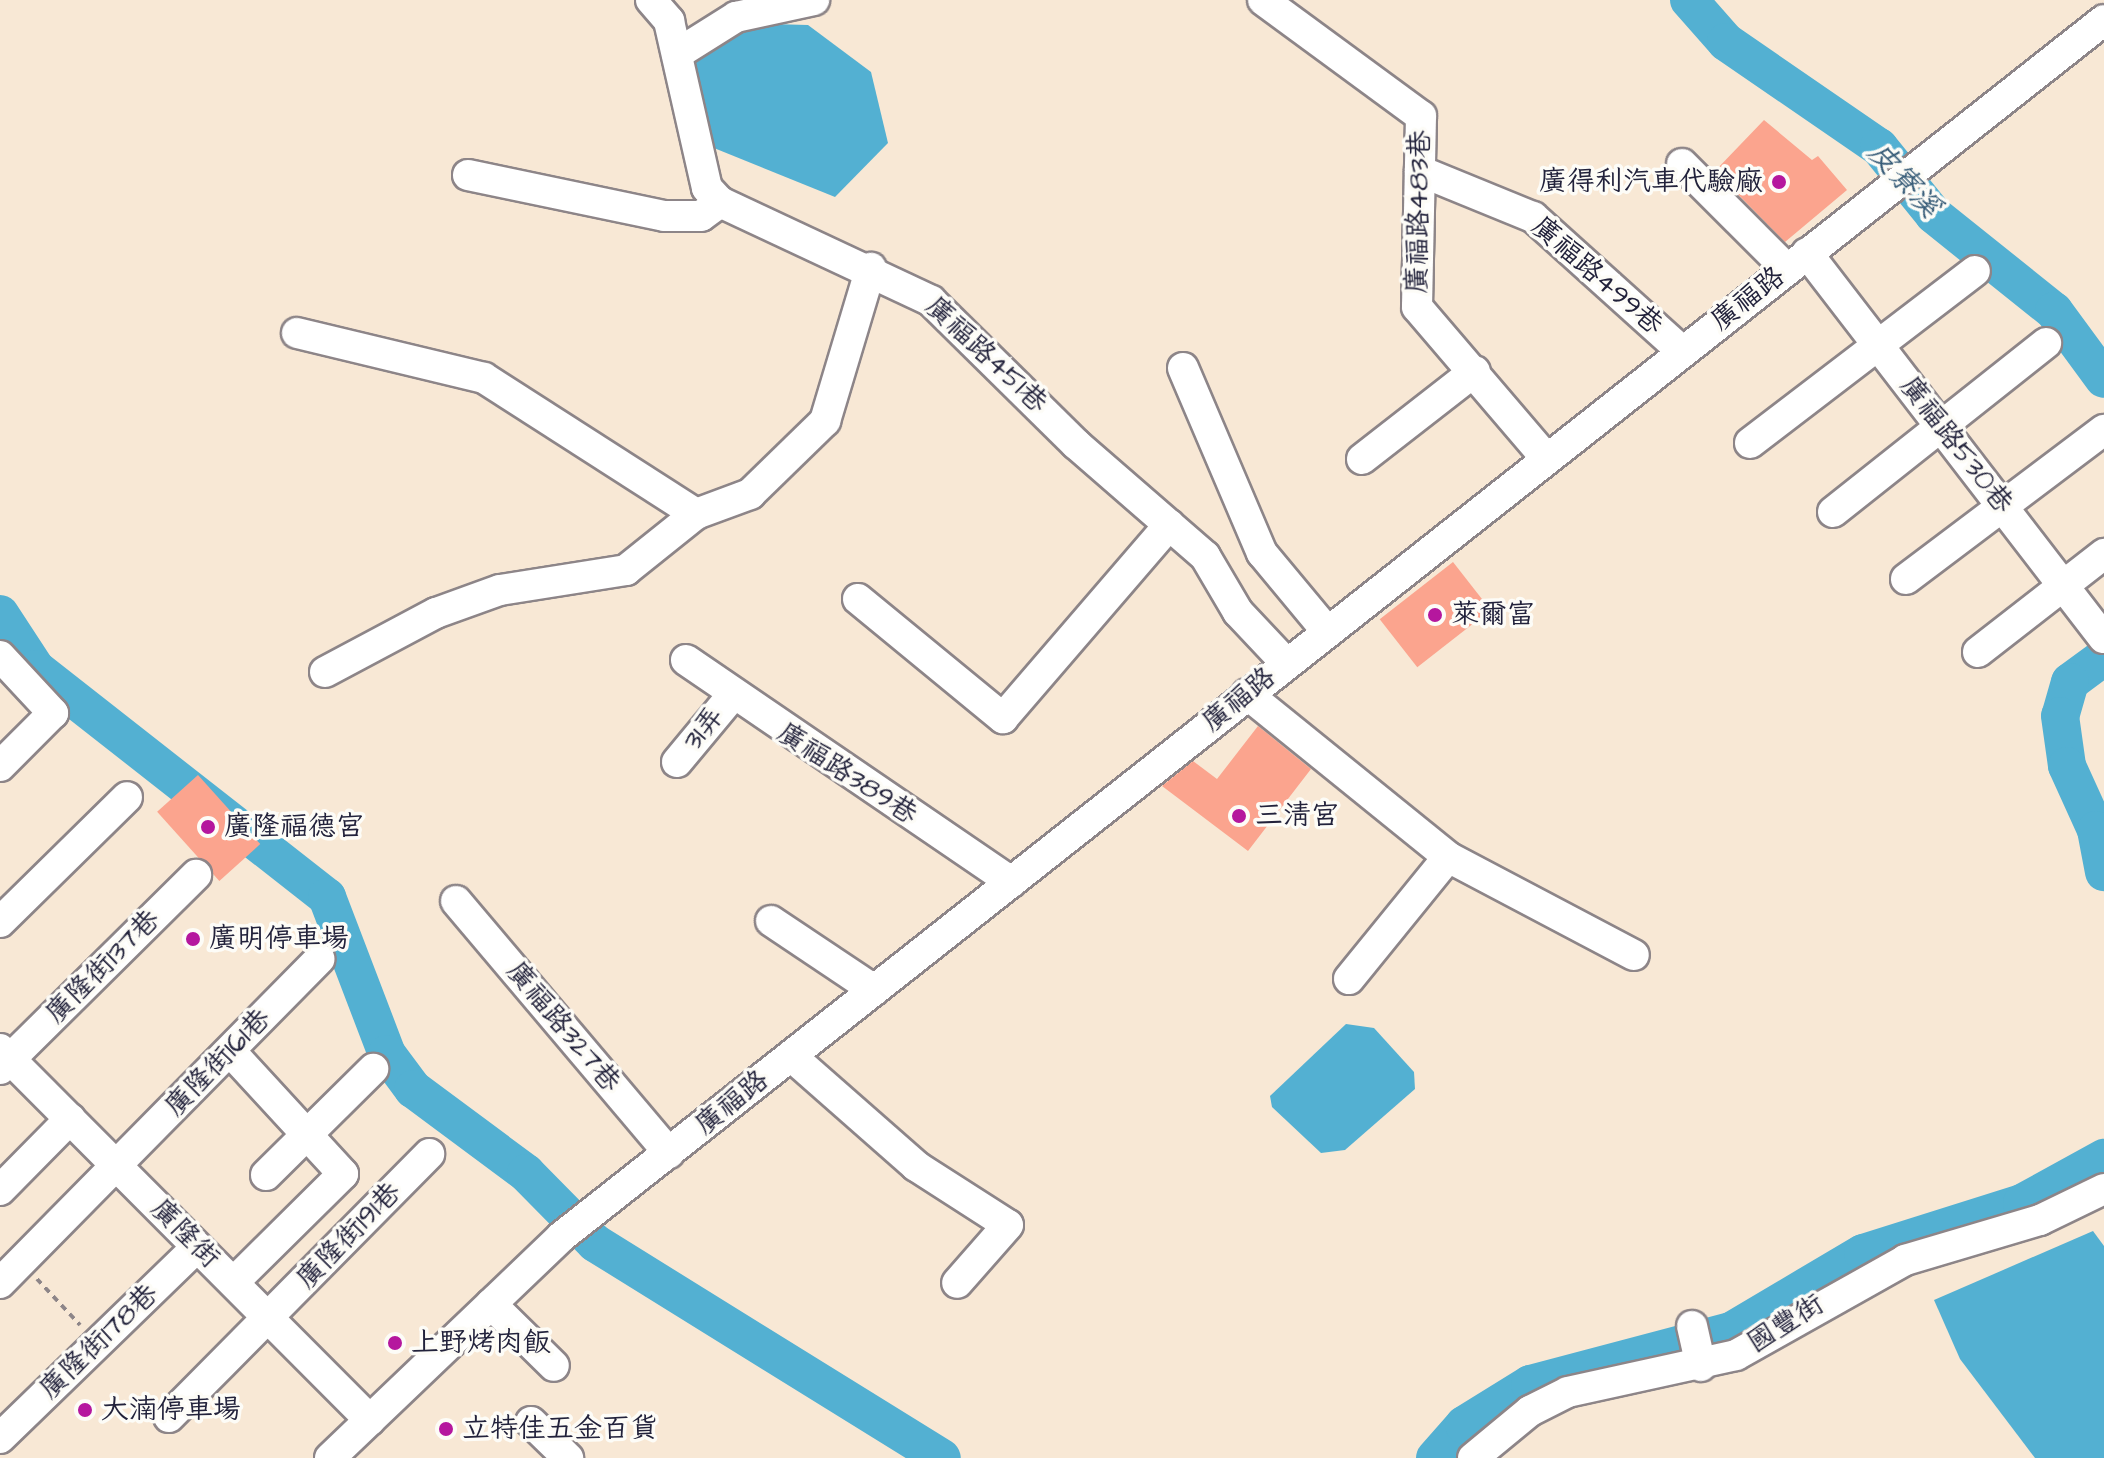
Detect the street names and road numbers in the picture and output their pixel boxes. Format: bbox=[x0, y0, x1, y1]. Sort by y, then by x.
street label: 廣福路483巷 bbox=[1401, 130, 1437, 294]
street label: 廣福路499巷 bbox=[1524, 210, 1670, 342]
street label: 廣福路 bbox=[1705, 260, 1791, 338]
street label: 廣福路451巷 bbox=[918, 290, 1054, 420]
street label: 廣福路530巷 bbox=[1892, 370, 2020, 520]
street label: 廣福路 bbox=[1196, 661, 1282, 739]
street label: 31弄 bbox=[677, 701, 731, 757]
street label: 廣福路389巷 bbox=[771, 716, 923, 832]
street label: 廣隆街137巷 bbox=[39, 903, 167, 1031]
street label: 廣福路327巷 bbox=[499, 955, 627, 1099]
street label: 廣隆街161巷 bbox=[158, 1002, 278, 1124]
street label: 廣福路 bbox=[689, 1064, 775, 1142]
street label: 廣隆街191巷 bbox=[290, 1176, 408, 1296]
street label: 廣隆街 bbox=[143, 1192, 227, 1276]
street label: 廣隆街178巷 bbox=[33, 1277, 165, 1407]
street label: 國豐街 bbox=[1741, 1287, 1831, 1361]

